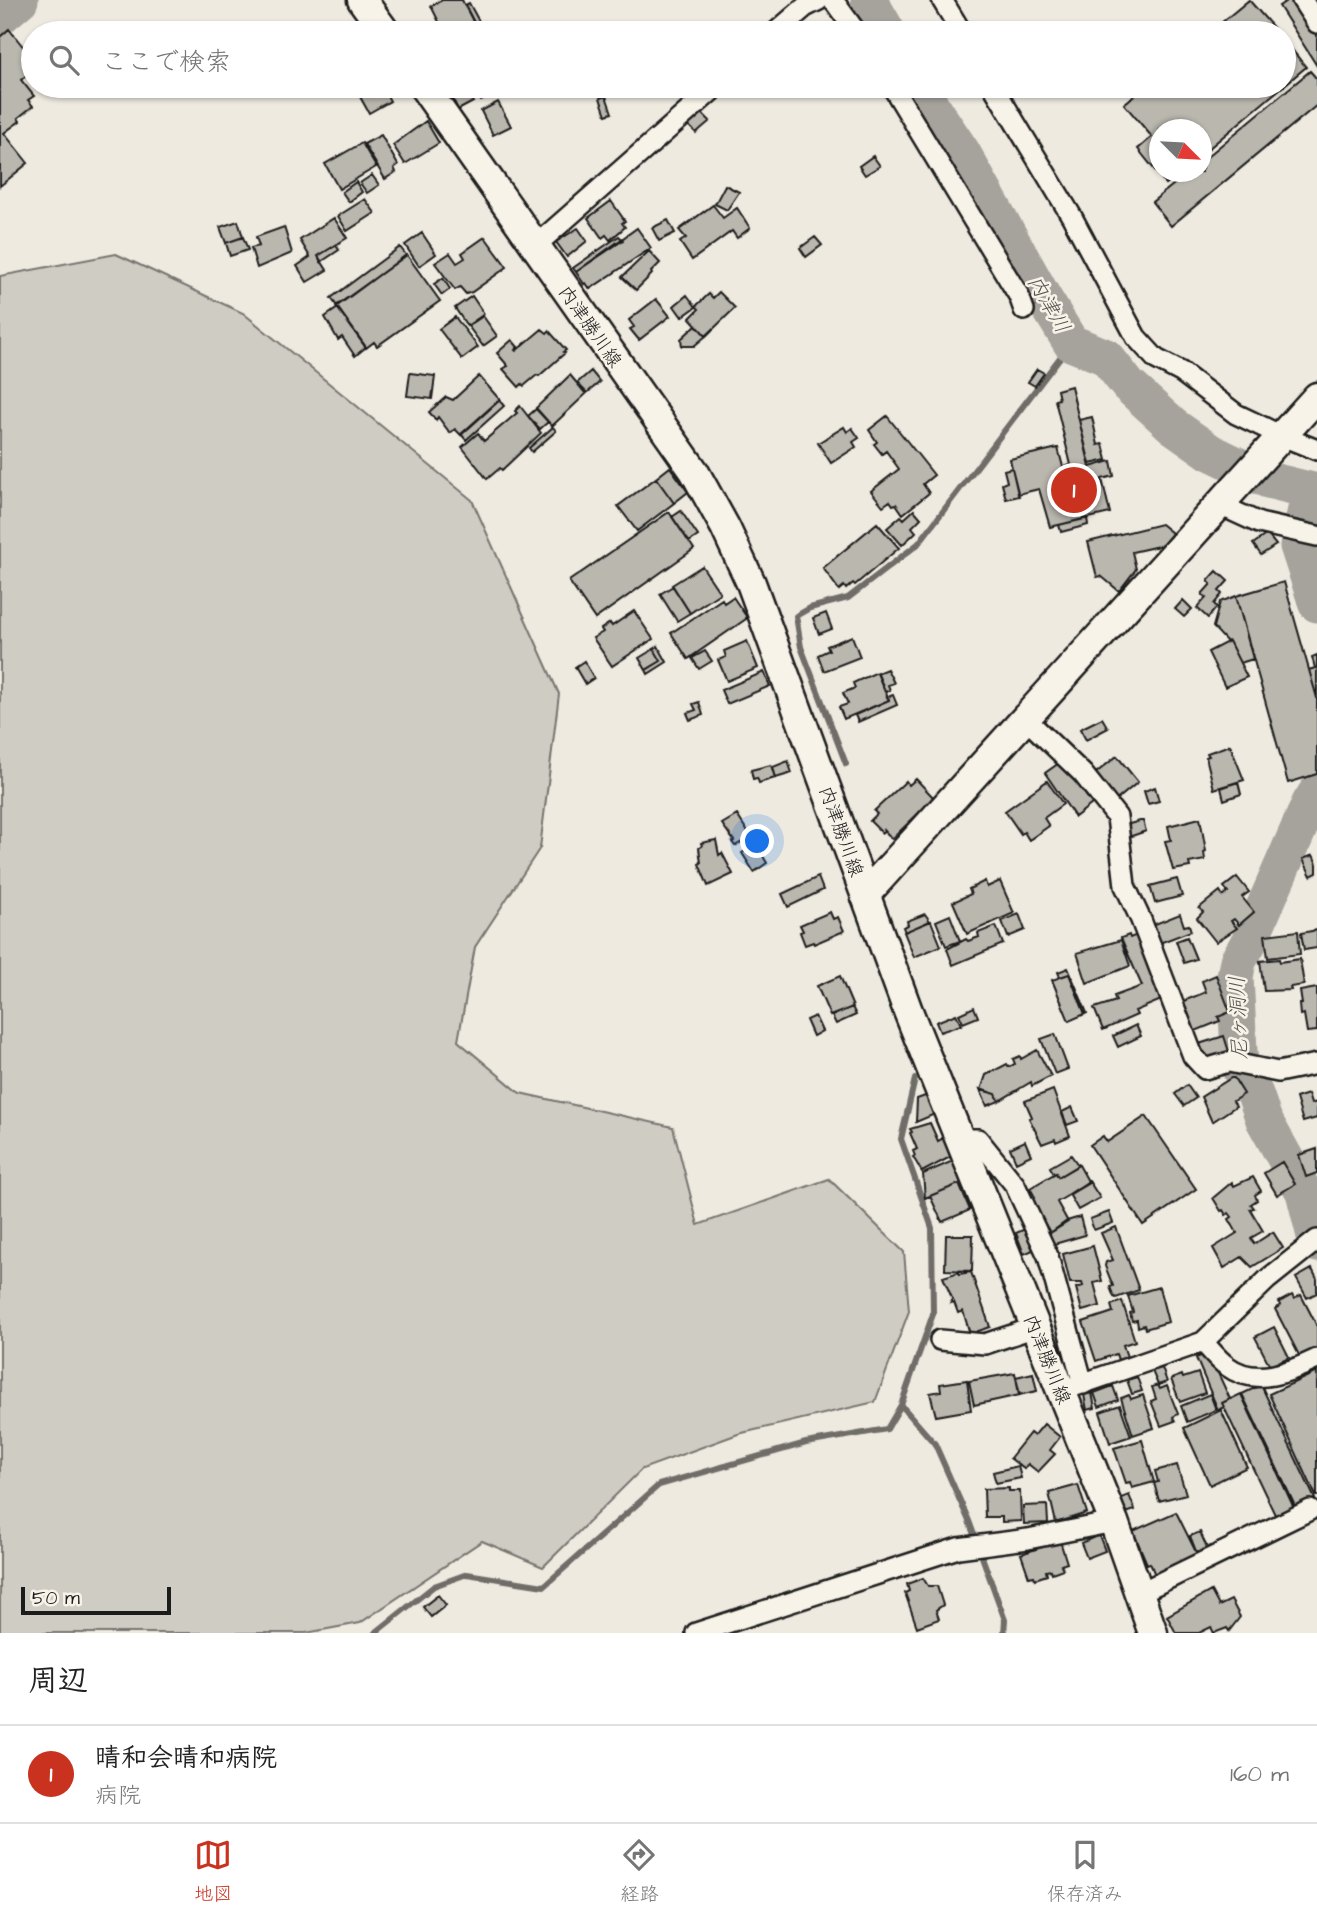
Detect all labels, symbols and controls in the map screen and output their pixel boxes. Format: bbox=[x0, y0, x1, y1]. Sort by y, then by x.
search box bbox=[21, 21, 1296, 98]
icon: search bbox=[45, 41, 83, 79]
text: ここで検索 bbox=[101, 44, 231, 80]
north arrow bbox=[1149, 119, 1212, 182]
water label: 内津川 bbox=[1020, 270, 1077, 339]
street label: 内津勝川線 bbox=[551, 280, 628, 374]
pin: 1 bbox=[1051, 464, 1097, 516]
street label: 内津勝川線 bbox=[812, 782, 870, 881]
your location bbox=[740, 824, 774, 858]
water label: 尼ヶ洞川 bbox=[1223, 976, 1254, 1060]
street label: 内津勝川線 bbox=[1016, 1310, 1077, 1409]
scale bar bbox=[21, 1584, 172, 1616]
text: 50 m bbox=[32, 1585, 80, 1612]
text: 周辺 bbox=[28, 1660, 88, 1702]
text: 晴和会晴和病院 bbox=[95, 1740, 277, 1776]
text: 1 bbox=[50, 1758, 52, 1790]
text: 160 m bbox=[1230, 1758, 1289, 1790]
text: 病院 bbox=[95, 1780, 141, 1812]
tab: 地図 bbox=[194, 1836, 232, 1908]
tab: 経路 bbox=[620, 1836, 659, 1908]
tab: 保存済み bbox=[1047, 1836, 1123, 1908]

